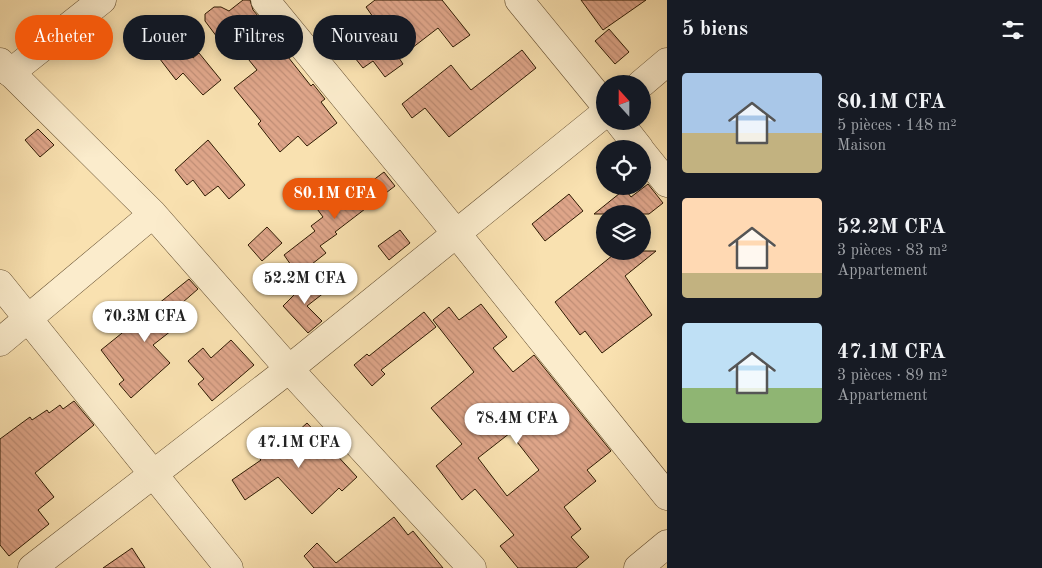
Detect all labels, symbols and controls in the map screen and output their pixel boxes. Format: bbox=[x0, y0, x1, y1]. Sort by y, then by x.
chip: Acheter bbox=[15, 15, 113, 60]
chip: Louer bbox=[123, 15, 205, 60]
chip: Filtres bbox=[215, 15, 303, 60]
chip: Nouveau bbox=[313, 15, 416, 60]
icon: filters bbox=[999, 16, 1027, 44]
text: 5 biens bbox=[682, 19, 748, 40]
north arrow bbox=[596, 75, 651, 130]
map controls bbox=[596, 75, 651, 260]
text: 80.1M CFA bbox=[837, 92, 946, 113]
icon: home bbox=[722, 93, 782, 153]
text: 5 pièces · 148 m² bbox=[837, 118, 957, 134]
text: Maison bbox=[837, 138, 886, 154]
button: locate bbox=[596, 140, 651, 195]
pin: 80.1M CFA bbox=[278, 178, 392, 220]
text: 80.1M CFA bbox=[294, 186, 376, 202]
button: layers bbox=[596, 205, 651, 260]
text: 52.2M CFA bbox=[837, 217, 946, 238]
icon: home bbox=[722, 218, 782, 278]
text: 3 pièces · 83 m² bbox=[837, 243, 947, 259]
pin: 52.2M CFA bbox=[248, 262, 362, 305]
text: Appartement bbox=[837, 263, 928, 279]
text: 52.2M CFA bbox=[264, 271, 346, 287]
pin: 70.3M CFA bbox=[88, 300, 202, 343]
text: 70.3M CFA bbox=[104, 309, 186, 325]
text: 47.1M CFA bbox=[837, 342, 946, 363]
icon: home bbox=[722, 343, 782, 403]
text: 3 pièces · 89 m² bbox=[837, 368, 947, 384]
text: Appartement bbox=[837, 388, 928, 404]
pin: 78.4M CFA bbox=[460, 402, 574, 445]
text: 78.4M CFA bbox=[476, 411, 558, 427]
pin: 47.1M CFA bbox=[242, 426, 356, 469]
text: 47.1M CFA bbox=[258, 435, 340, 451]

